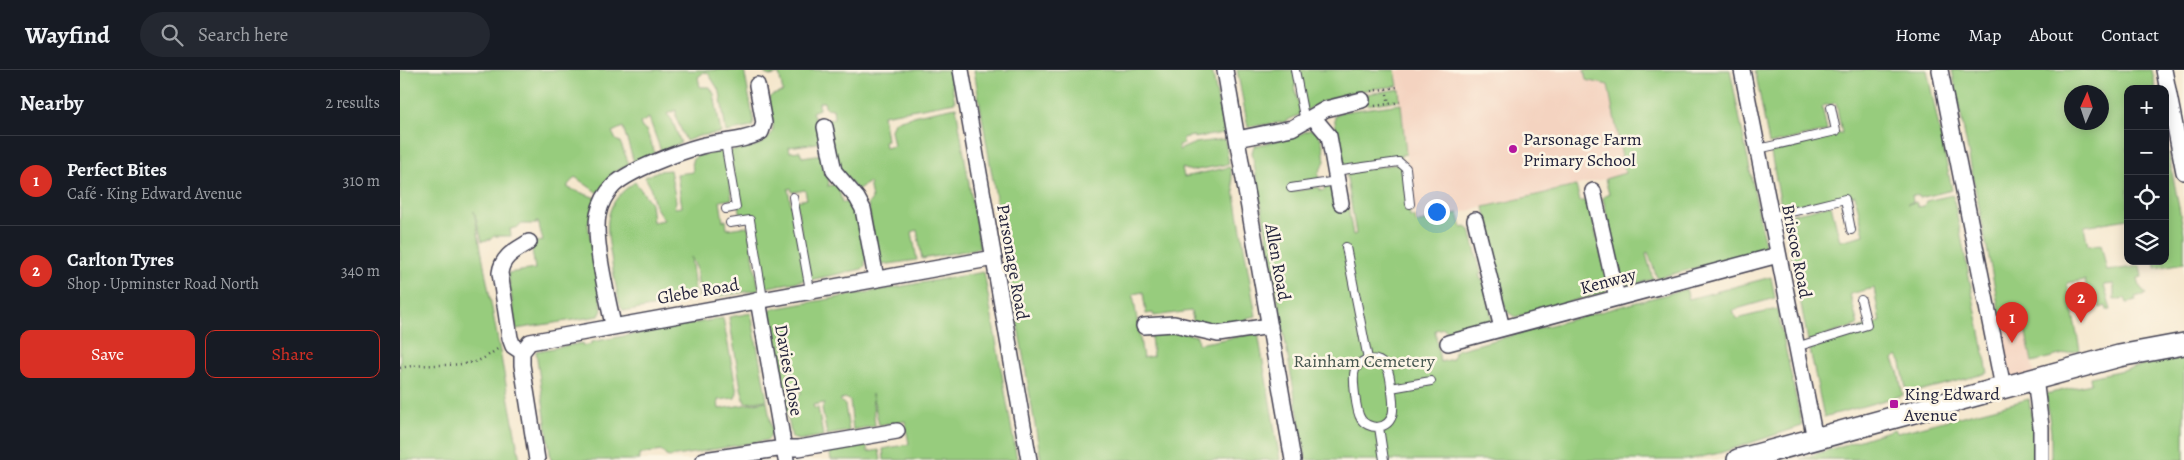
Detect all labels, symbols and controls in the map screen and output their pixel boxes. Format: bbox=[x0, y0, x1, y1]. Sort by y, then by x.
search box bbox=[140, 12, 490, 57]
text: Wayfind bbox=[25, 19, 110, 51]
icon: search bbox=[158, 21, 186, 49]
text: Search here bbox=[198, 22, 288, 48]
text: Home bbox=[1895, 23, 1940, 47]
text: Map bbox=[1968, 23, 2001, 47]
text: About bbox=[2029, 23, 2073, 47]
text: Contact bbox=[2101, 23, 2159, 47]
north arrow bbox=[2064, 85, 2109, 130]
map controls bbox=[2124, 85, 2169, 265]
button: + bbox=[2124, 85, 2169, 130]
text: Nearby bbox=[20, 89, 83, 117]
text: 2 results bbox=[325, 92, 380, 114]
place label: Parsonage Farm Primary School bbox=[1523, 127, 1642, 172]
button: − bbox=[2124, 130, 2169, 175]
marker: Parsonage Farm Primary School bbox=[1507, 143, 1519, 155]
text: Perfect Bites bbox=[67, 157, 167, 183]
text: 1 bbox=[33, 170, 39, 192]
text: 310 m bbox=[343, 170, 380, 192]
button: locate bbox=[2124, 175, 2169, 220]
text: Café · King Edward Avenue bbox=[67, 183, 242, 205]
your location bbox=[1424, 199, 1450, 225]
street label: Parsonage Road bbox=[991, 202, 1035, 322]
street label: Briscoe Road bbox=[1776, 202, 1818, 300]
button: layers bbox=[2124, 220, 2169, 265]
street label: Allen Road bbox=[1259, 221, 1297, 303]
text: Carlton Tyres bbox=[67, 247, 174, 273]
text: 2 bbox=[32, 260, 40, 282]
text: 340 m bbox=[341, 260, 380, 282]
street label: Kenway bbox=[1577, 262, 1639, 300]
street label: Glebe Road bbox=[655, 272, 741, 310]
text: Shop · Upminster Road North bbox=[67, 273, 259, 295]
pin: 2 bbox=[2065, 282, 2097, 323]
pin: 1 bbox=[1996, 302, 2028, 343]
street label: Davies Close bbox=[769, 322, 809, 418]
button: Save bbox=[20, 330, 195, 378]
button: Share bbox=[205, 330, 380, 378]
park label: Rainham Cemetery bbox=[1293, 349, 1436, 373]
place label: King Edward Avenue bbox=[1903, 382, 2000, 427]
marker: King Edward Avenue bbox=[1888, 398, 1900, 410]

